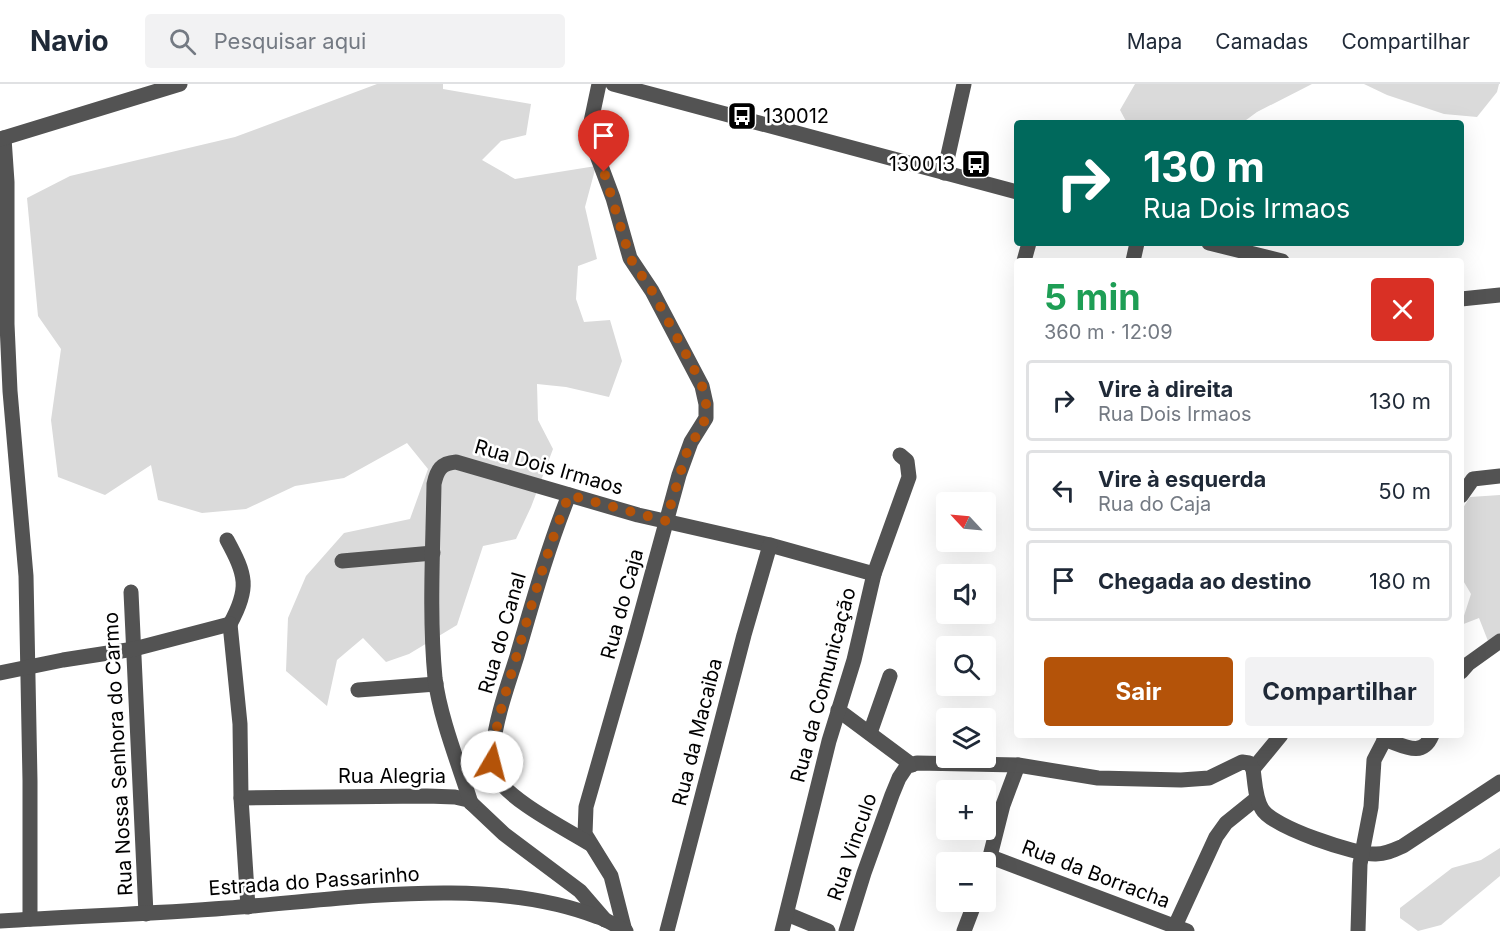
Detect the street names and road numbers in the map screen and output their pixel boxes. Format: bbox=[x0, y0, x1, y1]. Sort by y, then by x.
street label: Rua Dois Irmaos bbox=[472, 434, 626, 500]
street label: Rua do Caja bbox=[596, 546, 648, 662]
street label: Rua do Canal bbox=[473, 570, 531, 696]
street label: Rua da Comunicação bbox=[785, 585, 861, 785]
street label: Rua Nossa Senhora do Carmo bbox=[99, 611, 137, 897]
street label: Rua da Macaiba bbox=[667, 656, 727, 808]
street label: Rua Alegria bbox=[338, 764, 446, 788]
street label: Rua Vinculo bbox=[822, 790, 882, 904]
street label: Rua da Borracha bbox=[1018, 835, 1174, 913]
street label: Estrada do Passarinho bbox=[208, 862, 420, 900]

